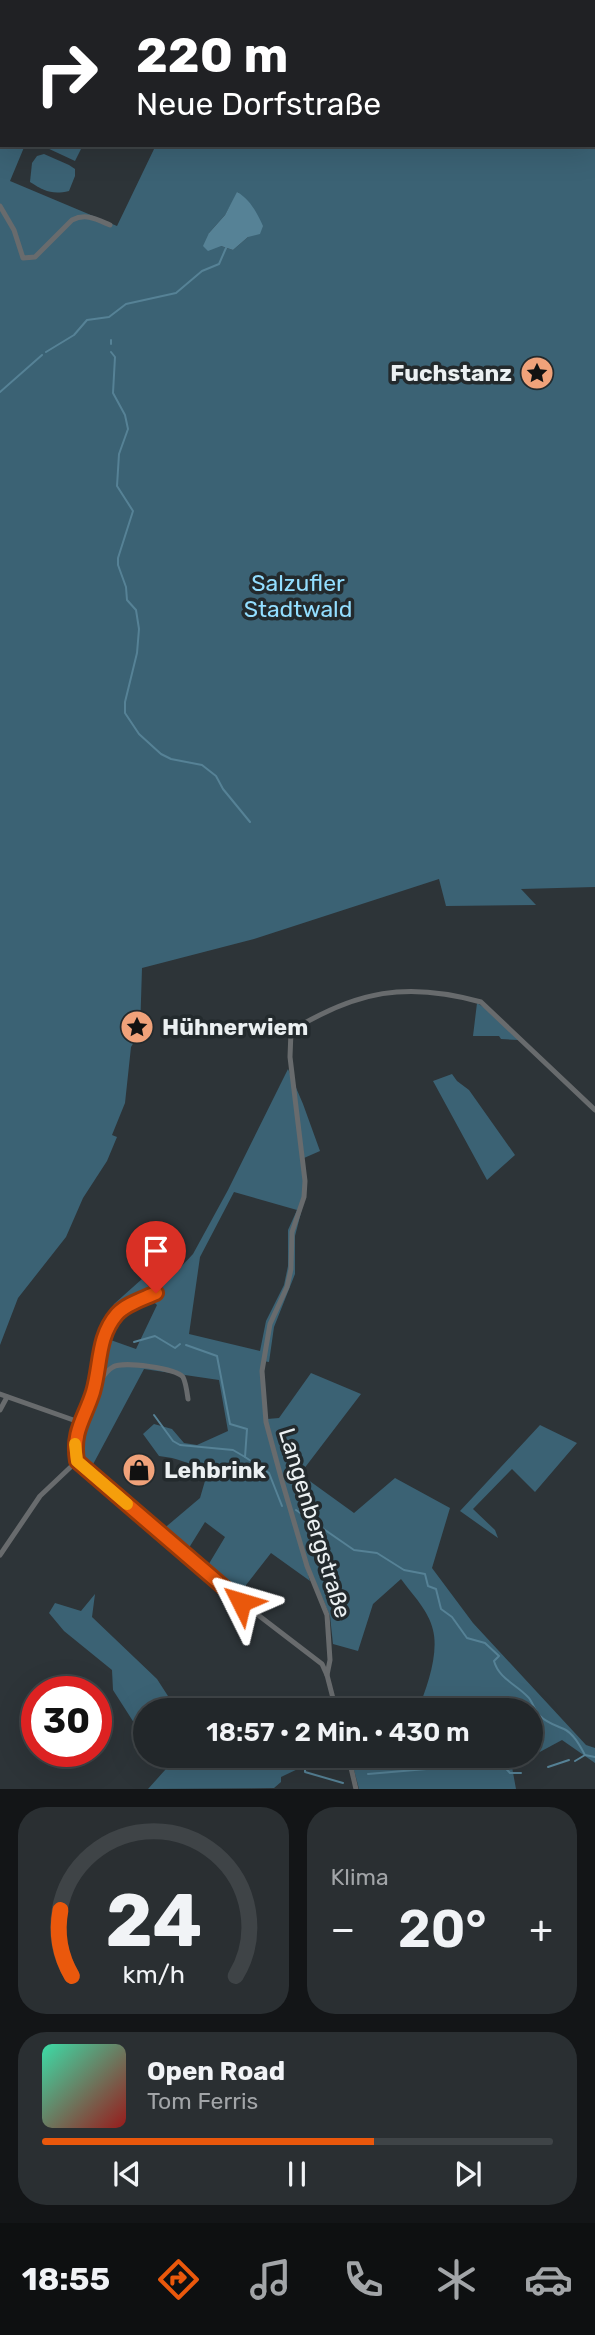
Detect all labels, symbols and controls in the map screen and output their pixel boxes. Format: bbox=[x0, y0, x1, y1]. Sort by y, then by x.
text: 220 m bbox=[136, 26, 288, 84]
icon: right bbox=[21, 28, 112, 119]
text: Neue Dorfstraße bbox=[136, 85, 381, 123]
place icon: Fuchstanz bbox=[518, 354, 556, 392]
place label: Fuchstanz bbox=[390, 359, 512, 387]
park label: Salzufler Stadtwald bbox=[244, 569, 352, 623]
place icon: Hühnerwiem bbox=[118, 1008, 156, 1046]
place label: Hühnerwiem bbox=[162, 1013, 308, 1041]
pin bbox=[126, 1221, 186, 1293]
icon: arrive bbox=[137, 1232, 175, 1270]
street label: Langenbergstraße bbox=[273, 1425, 357, 1621]
shop icon: Lehbrink bbox=[120, 1451, 158, 1489]
place label: Lehbrink bbox=[164, 1456, 267, 1484]
position arrow bbox=[204, 1565, 278, 1639]
speed limit sign: 30 bbox=[21, 1676, 112, 1767]
text: 18:57 · 2 Min. · 430 m bbox=[206, 1717, 470, 1748]
text: Klima bbox=[331, 1863, 389, 1891]
text: 24 bbox=[105, 1879, 202, 1965]
text: 20° bbox=[398, 1898, 487, 1960]
text: − bbox=[331, 1906, 355, 1952]
text: + bbox=[529, 1906, 553, 1952]
text: km/h bbox=[122, 1960, 184, 1989]
text: Open Road bbox=[147, 2056, 285, 2087]
text: Tom Ferris bbox=[147, 2087, 258, 2115]
icon: previous bbox=[108, 2155, 146, 2193]
icon: pause bbox=[278, 2155, 316, 2193]
icon: next bbox=[449, 2155, 487, 2193]
icon: directions bbox=[154, 2255, 203, 2304]
icon: music bbox=[246, 2255, 295, 2304]
icon: phone bbox=[339, 2255, 388, 2304]
icon: climate bbox=[432, 2255, 481, 2304]
icon: car bbox=[524, 2255, 573, 2304]
text: 18:55 bbox=[22, 2260, 110, 2298]

